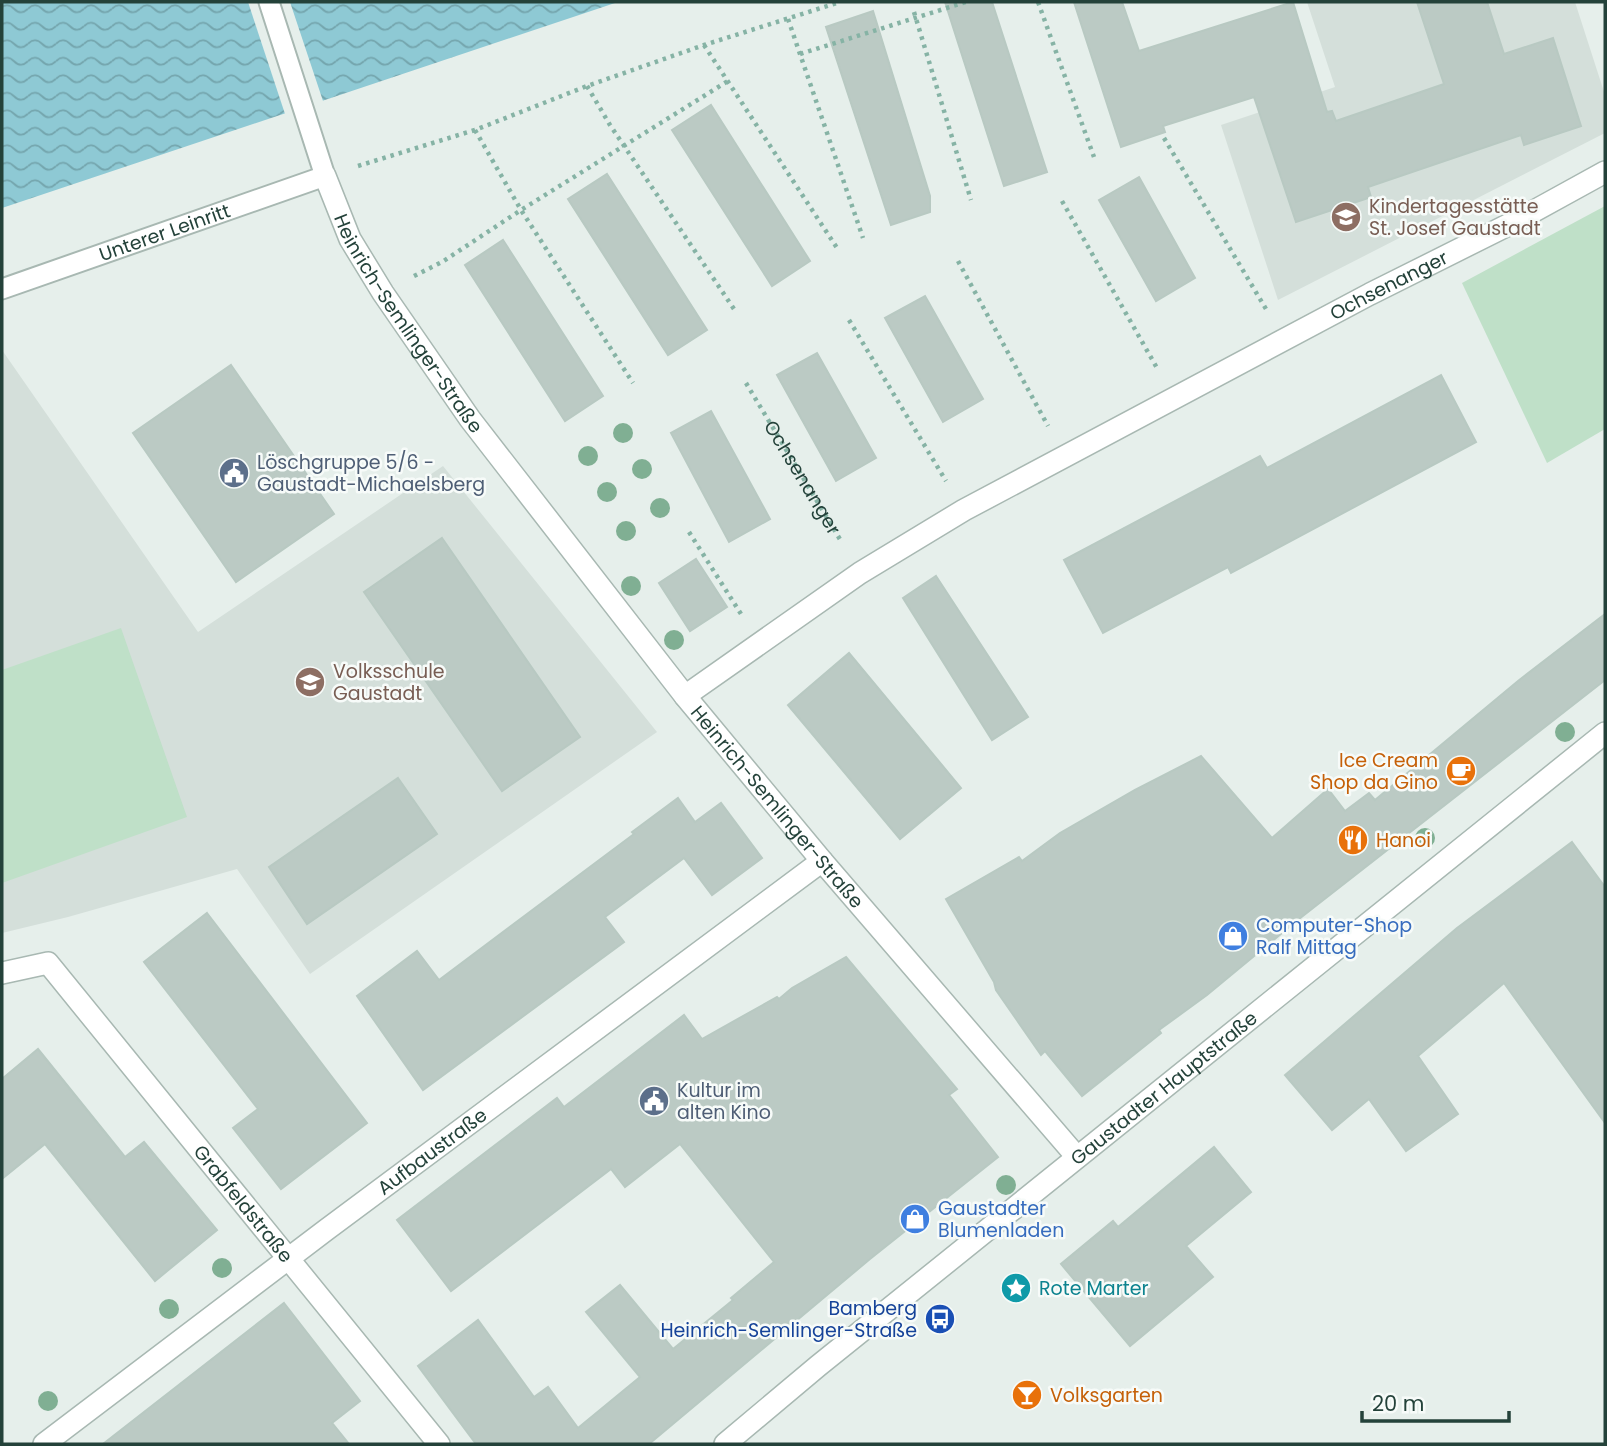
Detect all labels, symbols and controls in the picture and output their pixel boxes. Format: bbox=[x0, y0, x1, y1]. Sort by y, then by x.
place label: Kindertagesstätte St. Josef Gaustadt bbox=[1369, 193, 1541, 242]
street label: Unterer Leinritt bbox=[95, 197, 234, 268]
school or university icon: Kindertagesstätte St. Josef Gaustadt bbox=[1329, 200, 1363, 234]
street label: Heinrich-Semlinger-Straße bbox=[328, 210, 489, 439]
street label: Ochsenanger bbox=[1325, 244, 1452, 327]
street label: Ochsenanger bbox=[758, 415, 848, 540]
place label: Löschgruppe 5/6 - Gaustadt-Michaelsberg bbox=[257, 449, 485, 498]
public building icon: Löschgruppe 5/6 - Gaustadt-Michaelsberg bbox=[217, 456, 251, 490]
place label: Volksschule Gaustadt bbox=[333, 658, 445, 707]
school or university icon: Volksschule Gaustadt bbox=[293, 665, 327, 699]
street label: Heinrich-Semlinger-Straße bbox=[685, 699, 870, 914]
place label: Ice Cream Shop da Gino bbox=[1310, 747, 1438, 796]
cafe icon: Ice Cream Shop da Gino bbox=[1444, 754, 1478, 788]
restaurant icon: Hanoi bbox=[1336, 823, 1370, 857]
place label: Hanoi bbox=[1376, 827, 1431, 854]
place label: Computer-Shop Ralf Mittag bbox=[1256, 912, 1412, 961]
shop icon: Computer-Shop Ralf Mittag bbox=[1216, 919, 1250, 953]
street label: Gaustadter Hauptstraße bbox=[1065, 1005, 1263, 1171]
place label: Kultur im alten Kino bbox=[677, 1077, 771, 1126]
public building icon: Kultur im alten Kino bbox=[637, 1084, 671, 1118]
street label: Aufbaustraße bbox=[371, 1101, 492, 1201]
street label: Grabfeldstraße bbox=[187, 1139, 300, 1268]
place label: Gaustadter Blumenladen bbox=[938, 1195, 1064, 1244]
shop icon: Gaustadter Blumenladen bbox=[898, 1202, 932, 1236]
place icon: Rote Marter bbox=[999, 1271, 1033, 1305]
place label: Rote Marter bbox=[1039, 1275, 1149, 1302]
place label: Bamberg Heinrich-Semlinger-Straße bbox=[660, 1295, 917, 1344]
bus stop icon: Bamberg Heinrich-Semlinger-Straße bbox=[923, 1302, 957, 1336]
bar icon: Volksgarten bbox=[1010, 1378, 1044, 1412]
scale bar bbox=[1362, 1380, 1509, 1424]
place label: Volksgarten bbox=[1050, 1382, 1163, 1409]
text: 20 m bbox=[1372, 1389, 1425, 1418]

